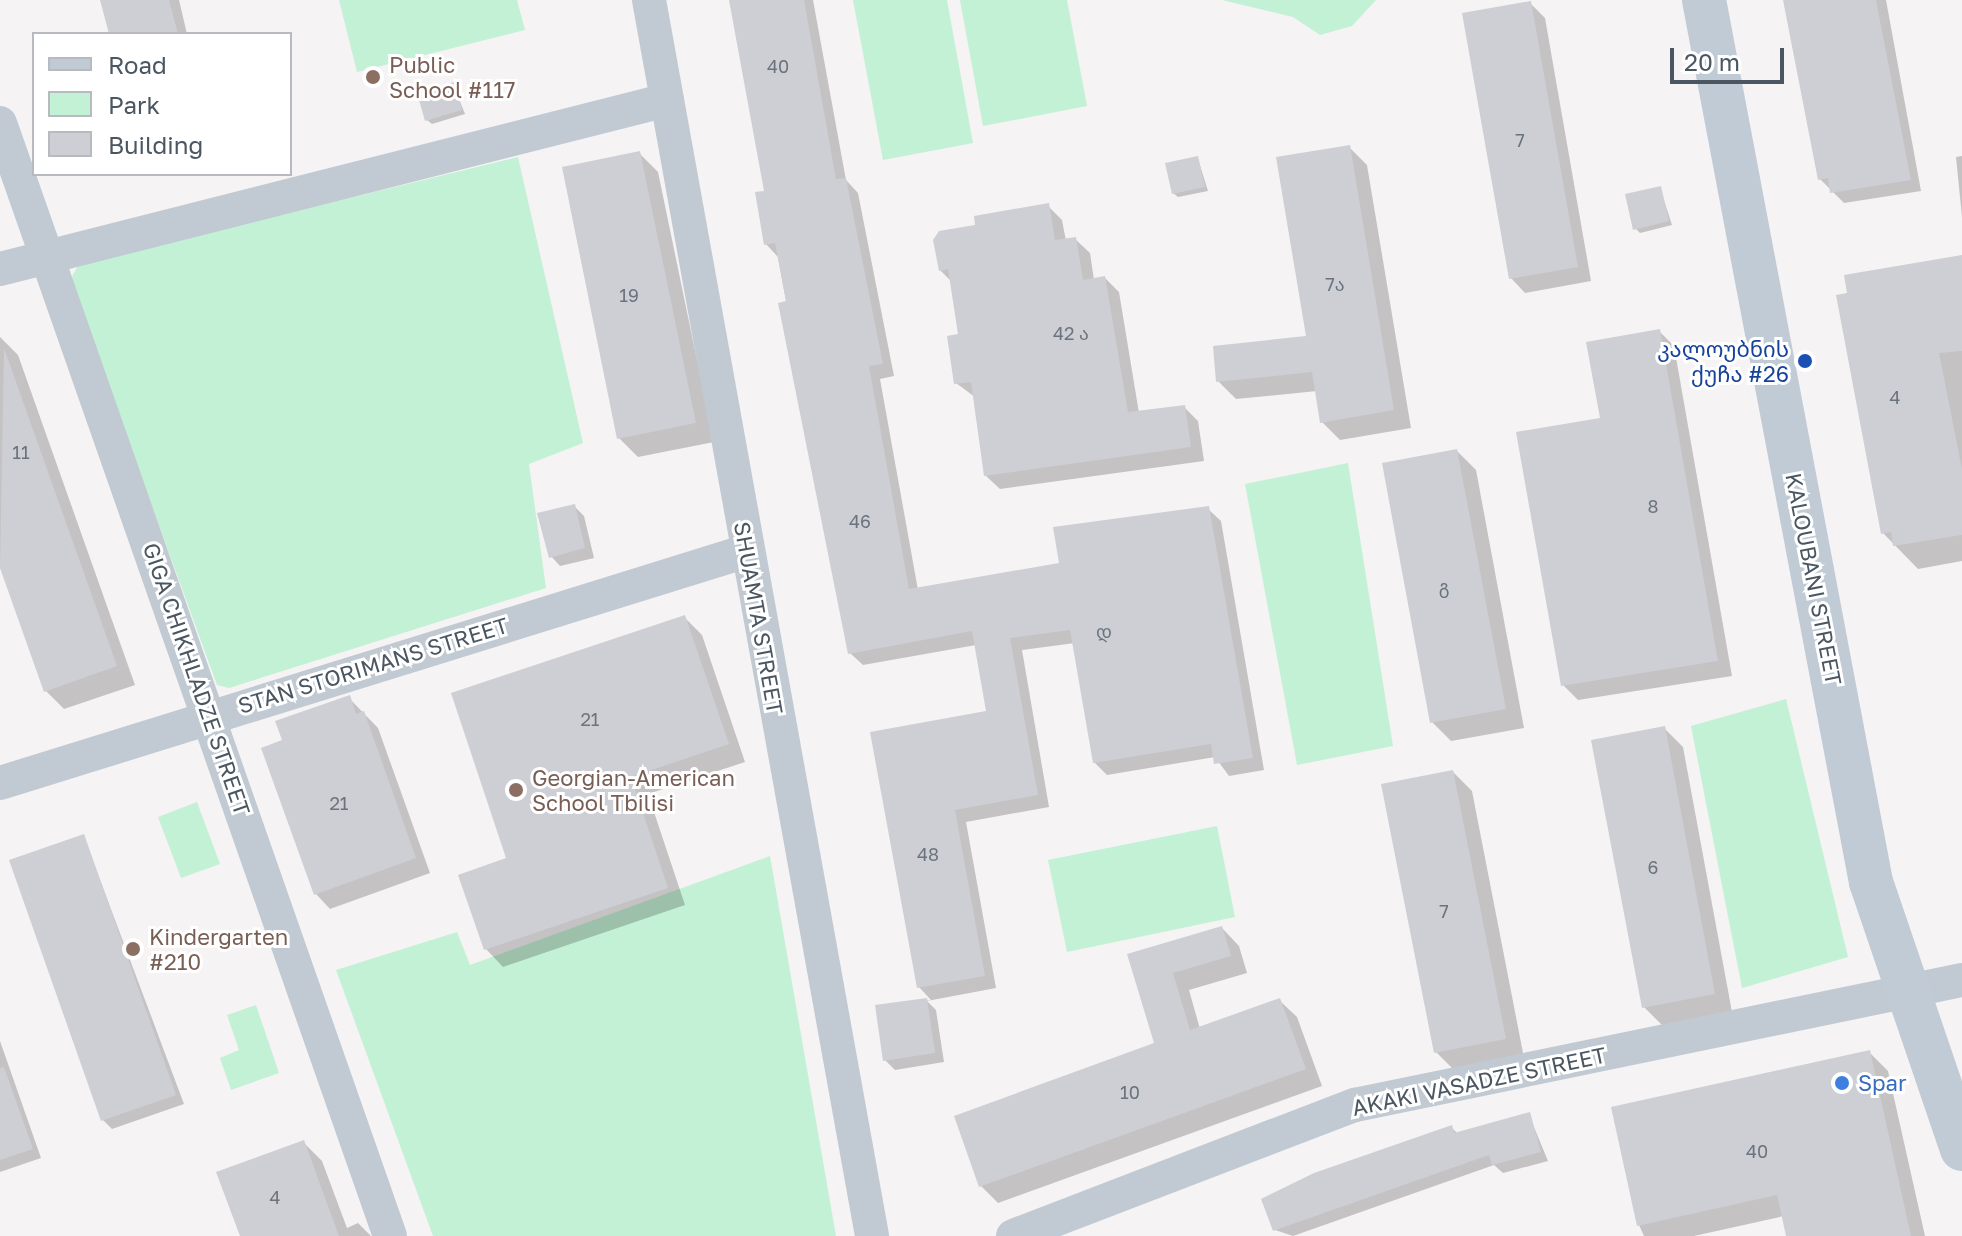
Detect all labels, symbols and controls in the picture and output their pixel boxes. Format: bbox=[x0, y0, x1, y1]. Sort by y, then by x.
legend bbox=[32, 32, 292, 176]
scale bar bbox=[1674, 32, 1788, 82]
text: 20 m bbox=[1684, 47, 1740, 76]
text: Road bbox=[108, 50, 167, 79]
place label: Public School #117 bbox=[389, 51, 515, 102]
house number: 40 bbox=[767, 55, 789, 77]
marker: Public School #117 bbox=[364, 68, 382, 86]
text: Park bbox=[108, 90, 160, 119]
house number: 7 bbox=[1515, 129, 1525, 151]
text: Building bbox=[108, 130, 203, 159]
house number: 7ა bbox=[1325, 273, 1345, 295]
house number: 19 bbox=[619, 284, 639, 306]
house number: 42 ა bbox=[1053, 322, 1089, 344]
place label: კალოუბნის ქუჩა #26 bbox=[1657, 335, 1789, 386]
marker: კალოუბნის ქუჩა #26 bbox=[1796, 352, 1814, 370]
house number: 4 bbox=[1890, 386, 1900, 408]
house number: 11 bbox=[12, 441, 30, 463]
street label: KALOUBANI STREET bbox=[1780, 471, 1848, 687]
house number: 8 bbox=[1648, 495, 1658, 517]
house number: 46 bbox=[849, 510, 871, 532]
street label: SHUAMTA STREET bbox=[729, 520, 789, 716]
street label: GIGA CHIKHLADZE STREET bbox=[138, 539, 256, 819]
house number: გ bbox=[1439, 575, 1449, 597]
street label: STAN STORIMANS STREET bbox=[235, 611, 511, 719]
house number: დ bbox=[1096, 620, 1112, 642]
house number: 21 bbox=[580, 708, 600, 730]
place label: Georgian-American School Tbilisi bbox=[532, 764, 735, 816]
marker: Georgian-American School Tbilisi bbox=[507, 781, 525, 799]
house number: 21 bbox=[329, 792, 349, 814]
house number: 48 bbox=[917, 843, 939, 865]
house number: 6 bbox=[1648, 856, 1658, 878]
house number: 7 bbox=[1439, 900, 1449, 922]
place label: Kindergarten #210 bbox=[149, 923, 288, 974]
marker: Kindergarten #210 bbox=[124, 940, 142, 958]
street label: AKAKI VASADZE STREET bbox=[1350, 1041, 1608, 1121]
place label: Spar bbox=[1858, 1070, 1907, 1096]
marker: Spar bbox=[1833, 1074, 1851, 1092]
house number: 10 bbox=[1120, 1081, 1140, 1103]
house number: 40 bbox=[1746, 1140, 1768, 1162]
house number: 4 bbox=[270, 1186, 280, 1208]

